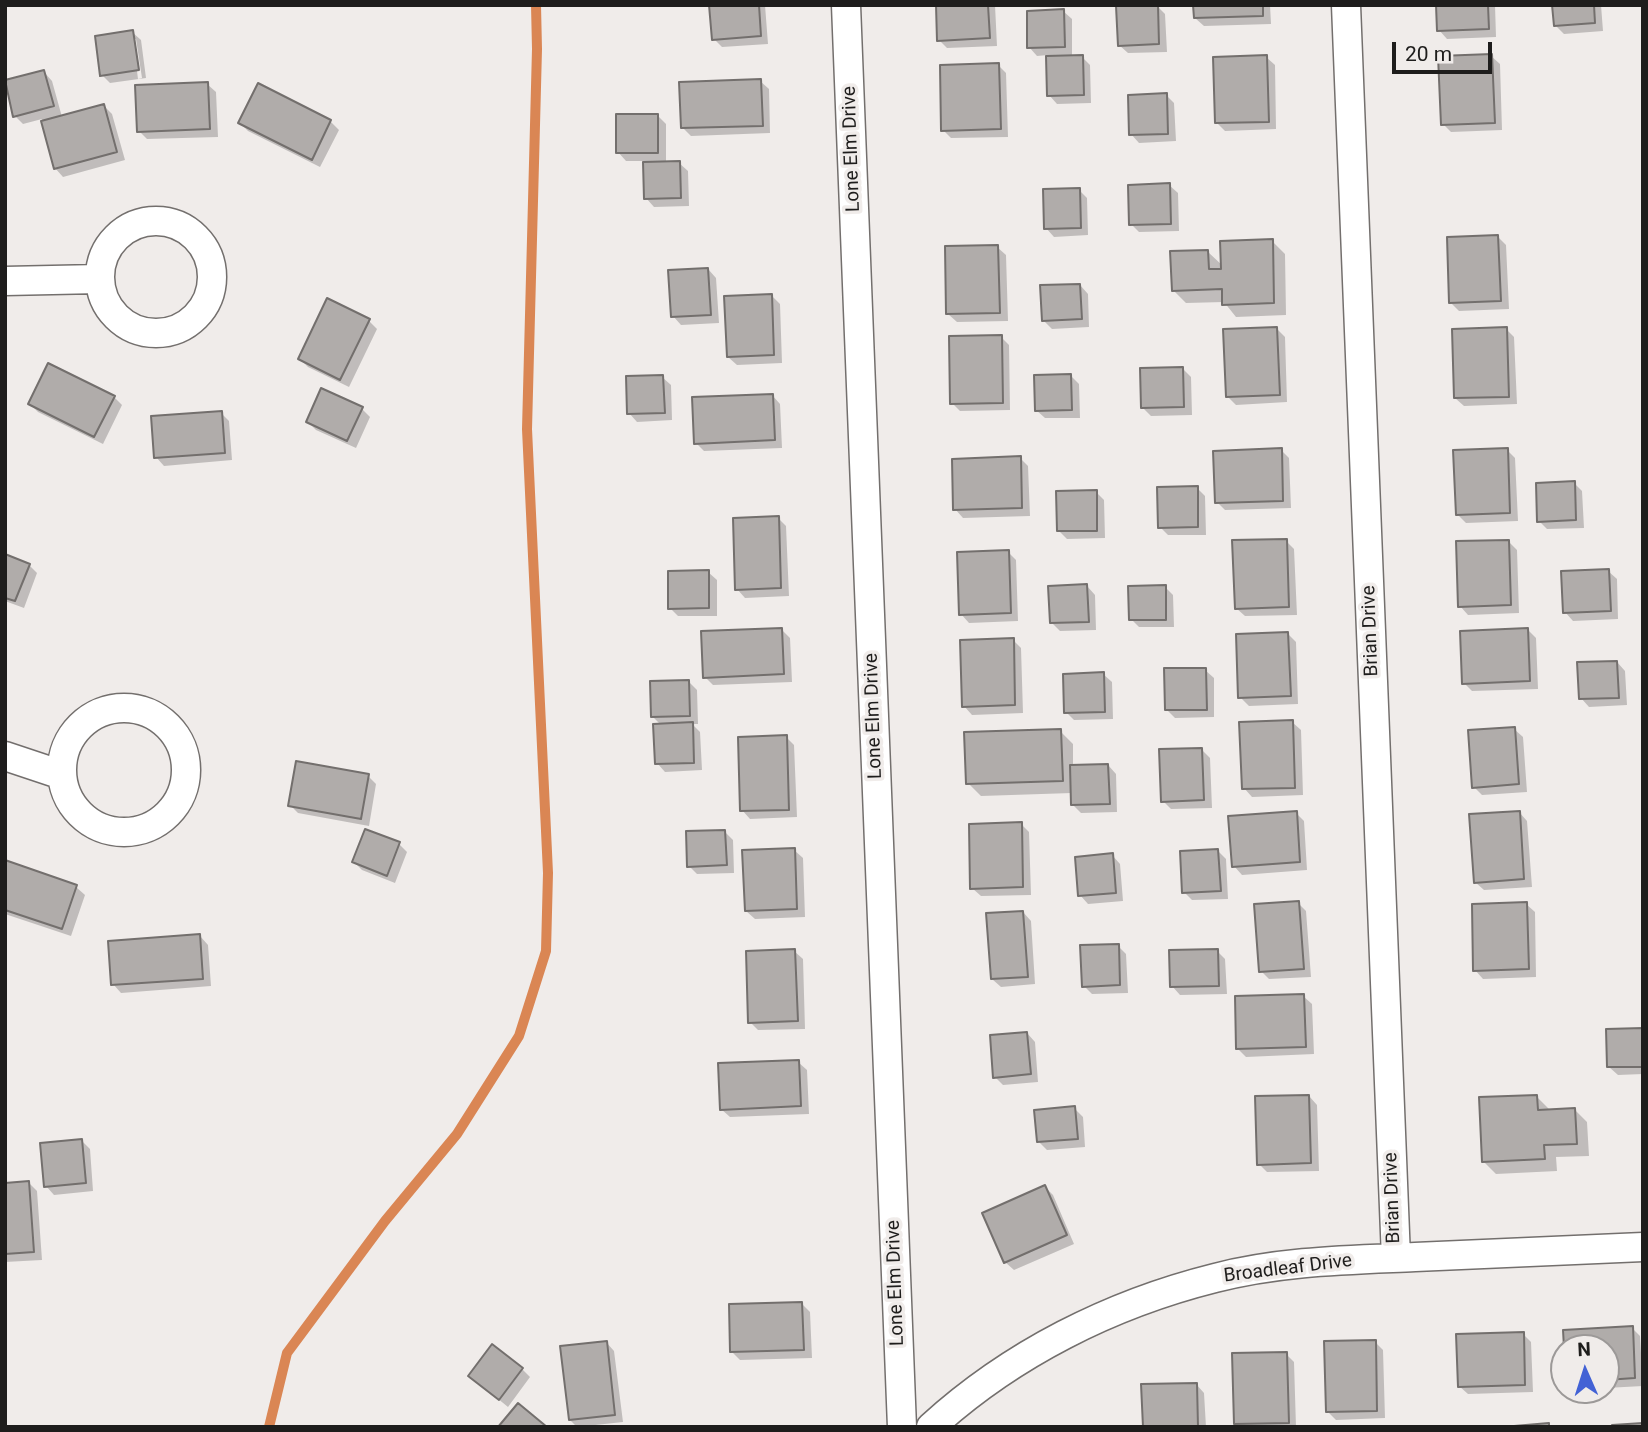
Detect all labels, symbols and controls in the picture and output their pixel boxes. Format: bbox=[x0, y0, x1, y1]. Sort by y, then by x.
scale bar bbox=[1396, 28, 1496, 72]
text: 20 m bbox=[1405, 42, 1452, 66]
street label: Lone Elm Drive bbox=[838, 86, 866, 212]
street label: Brian Drive bbox=[1358, 585, 1384, 677]
street label: Lone Elm Drive bbox=[860, 653, 888, 779]
street label: Brian Drive bbox=[1380, 1152, 1406, 1244]
street label: Lone Elm Drive bbox=[882, 1220, 910, 1346]
street label: Broadleaf Drive bbox=[1223, 1250, 1353, 1288]
north arrow bbox=[1550, 1334, 1620, 1404]
text: N bbox=[1577, 1338, 1591, 1361]

